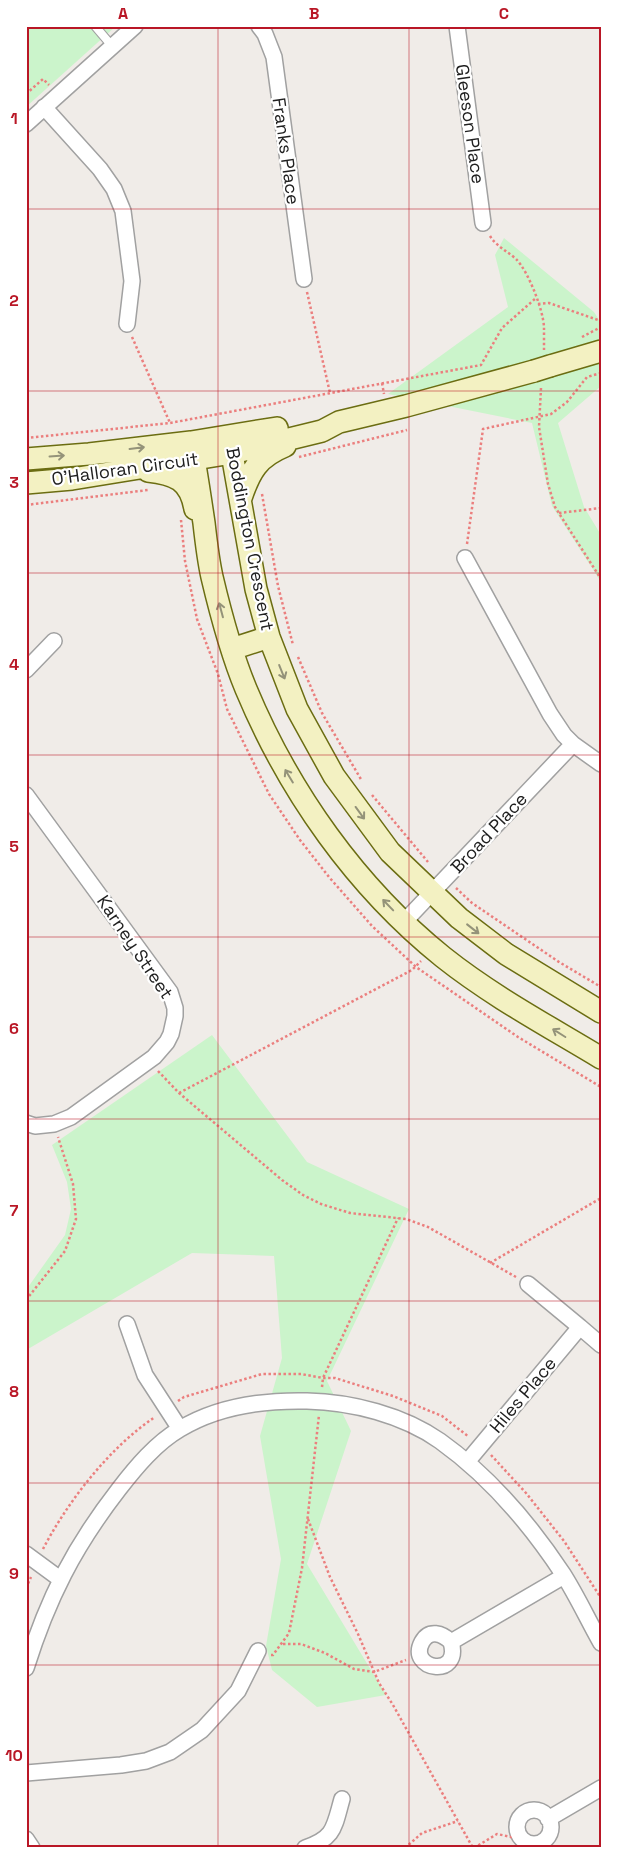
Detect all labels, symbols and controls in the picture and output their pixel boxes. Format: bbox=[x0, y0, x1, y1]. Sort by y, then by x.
text: A bbox=[118, 3, 128, 24]
text: B bbox=[309, 3, 319, 24]
text: C bbox=[499, 3, 509, 24]
street label: Gleeson Place bbox=[451, 63, 490, 185]
street label: Franks Place bbox=[268, 96, 305, 206]
text: 1 bbox=[10, 108, 18, 129]
text: 2 bbox=[9, 290, 19, 311]
one-way arrow bbox=[129, 443, 145, 453]
street label: Boddington Crescent bbox=[221, 445, 280, 633]
street label: O'Halloran Circuit bbox=[50, 447, 200, 490]
one-way arrow bbox=[49, 451, 65, 461]
text: 3 bbox=[9, 472, 19, 493]
one-way arrow bbox=[216, 603, 225, 619]
text: 4 bbox=[9, 654, 19, 675]
one-way arrow bbox=[278, 664, 287, 679]
one-way arrow bbox=[284, 770, 294, 784]
street label: Broad Place bbox=[445, 787, 532, 878]
one-way arrow bbox=[355, 806, 365, 820]
text: 5 bbox=[9, 836, 19, 857]
street label: Karney Street bbox=[92, 890, 179, 1003]
one-way arrow bbox=[382, 899, 394, 911]
one-way arrow bbox=[466, 924, 480, 934]
text: 6 bbox=[9, 1018, 19, 1039]
one-way arrow bbox=[553, 1028, 567, 1038]
text: 7 bbox=[10, 1200, 19, 1221]
street label: Hiles Place bbox=[484, 1352, 561, 1437]
text: 8 bbox=[9, 1381, 19, 1402]
text: 9 bbox=[9, 1563, 19, 1584]
text: 10 bbox=[5, 1745, 23, 1766]

